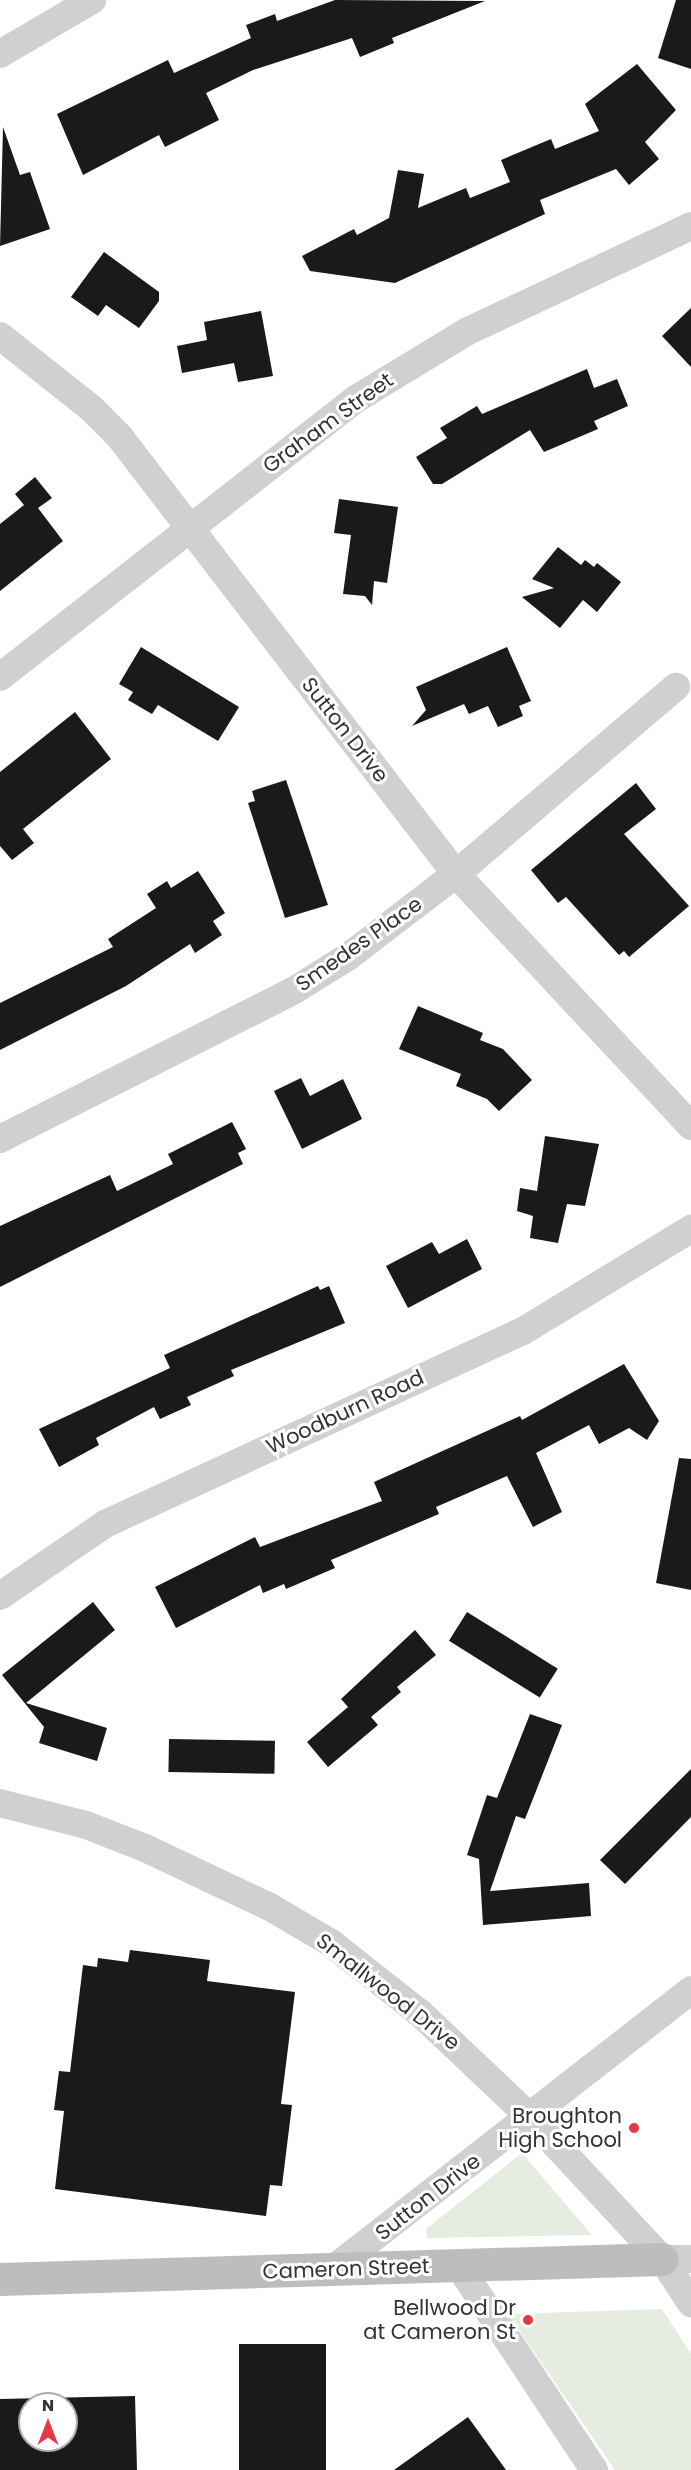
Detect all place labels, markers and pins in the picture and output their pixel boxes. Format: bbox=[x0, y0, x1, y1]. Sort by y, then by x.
place label: Broughton High School bbox=[498, 2103, 622, 2153]
marker: Broughton High School bbox=[627, 2121, 641, 2135]
place label: Bellwood Dr at Cameron St bbox=[363, 2295, 516, 2345]
marker: Bellwood Dr at Cameron St bbox=[521, 2313, 535, 2327]

